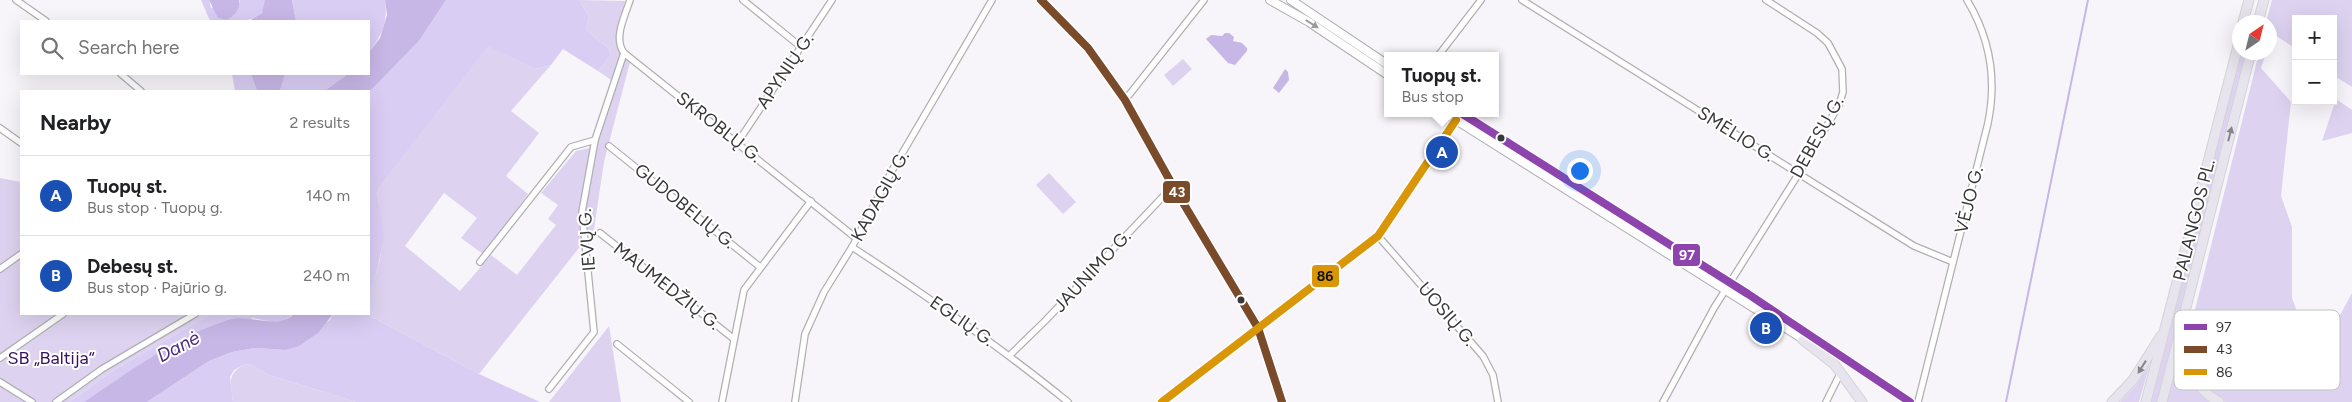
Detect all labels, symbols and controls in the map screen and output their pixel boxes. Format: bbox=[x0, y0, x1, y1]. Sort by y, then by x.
north arrow bbox=[2232, 15, 2277, 60]
map controls bbox=[2292, 15, 2337, 105]
button: + bbox=[2292, 15, 2337, 60]
search box bbox=[20, 20, 370, 75]
one-way arrow bbox=[1306, 20, 1319, 29]
street label: APYNIŲ G. bbox=[752, 29, 818, 113]
icon: search bbox=[38, 34, 66, 62]
text: Search here bbox=[78, 36, 180, 59]
popup bbox=[1384, 52, 1499, 117]
button: − bbox=[2292, 60, 2337, 105]
text: Tuopų st. bbox=[1401, 64, 1482, 87]
street label: SKROBLŲ G. bbox=[672, 87, 766, 167]
text: Bus stop bbox=[1401, 87, 1464, 106]
street label: DEBESŲ G. bbox=[1785, 92, 1849, 182]
street label: SMĖLIO G. bbox=[1693, 102, 1779, 166]
text: Nearby bbox=[40, 110, 111, 135]
text: 2 results bbox=[290, 113, 350, 132]
one-way arrow bbox=[2226, 127, 2234, 142]
pin: A bbox=[1426, 133, 1458, 171]
unlabelled marker bbox=[1496, 133, 1506, 143]
street label: KADAGIŲ G. bbox=[846, 147, 914, 245]
street label: PALANGOS PL. bbox=[2168, 157, 2220, 283]
your location bbox=[1567, 158, 1593, 184]
street label: GUDOBELIŲ G. bbox=[630, 159, 740, 253]
street label: VĖJO G. bbox=[1950, 164, 1988, 236]
text: Tuopų st. bbox=[87, 175, 167, 198]
line badge: 43 bbox=[1162, 180, 1191, 204]
text: 43 bbox=[1169, 184, 1186, 201]
text: A bbox=[50, 186, 62, 205]
text: 140 m bbox=[306, 186, 350, 205]
text: Bus stop · Tuopų g. bbox=[87, 198, 223, 217]
street label: IEVŲ G. bbox=[574, 208, 600, 272]
street label: JAUNIMO G. bbox=[1048, 225, 1136, 317]
street label: MAUMEDŽIŲ G. bbox=[609, 237, 725, 335]
line badge: 97 bbox=[1672, 243, 1701, 267]
text: 97 bbox=[1679, 247, 1695, 264]
text: Debesų st. bbox=[87, 255, 178, 278]
line badge: 86 bbox=[1311, 264, 1340, 288]
text: B bbox=[51, 266, 61, 285]
text: 240 m bbox=[303, 266, 350, 285]
text: 86 bbox=[1317, 268, 1333, 285]
text: Bus stop · Pajūrio g. bbox=[87, 278, 227, 297]
street label: UOSIŲ G. bbox=[1413, 278, 1481, 350]
street label: EGLIŲ G. bbox=[926, 291, 998, 351]
unlabelled marker bbox=[1236, 295, 1246, 305]
pin: B bbox=[1750, 309, 1782, 347]
legend bbox=[2174, 310, 2340, 390]
text: 97 bbox=[2216, 319, 2232, 336]
water label: Danė bbox=[153, 325, 204, 367]
text: 43 bbox=[2216, 341, 2232, 358]
park label: SB „Baltija“ bbox=[7, 347, 95, 369]
one-way arrow bbox=[2138, 360, 2147, 373]
text: 86 bbox=[2216, 364, 2233, 381]

